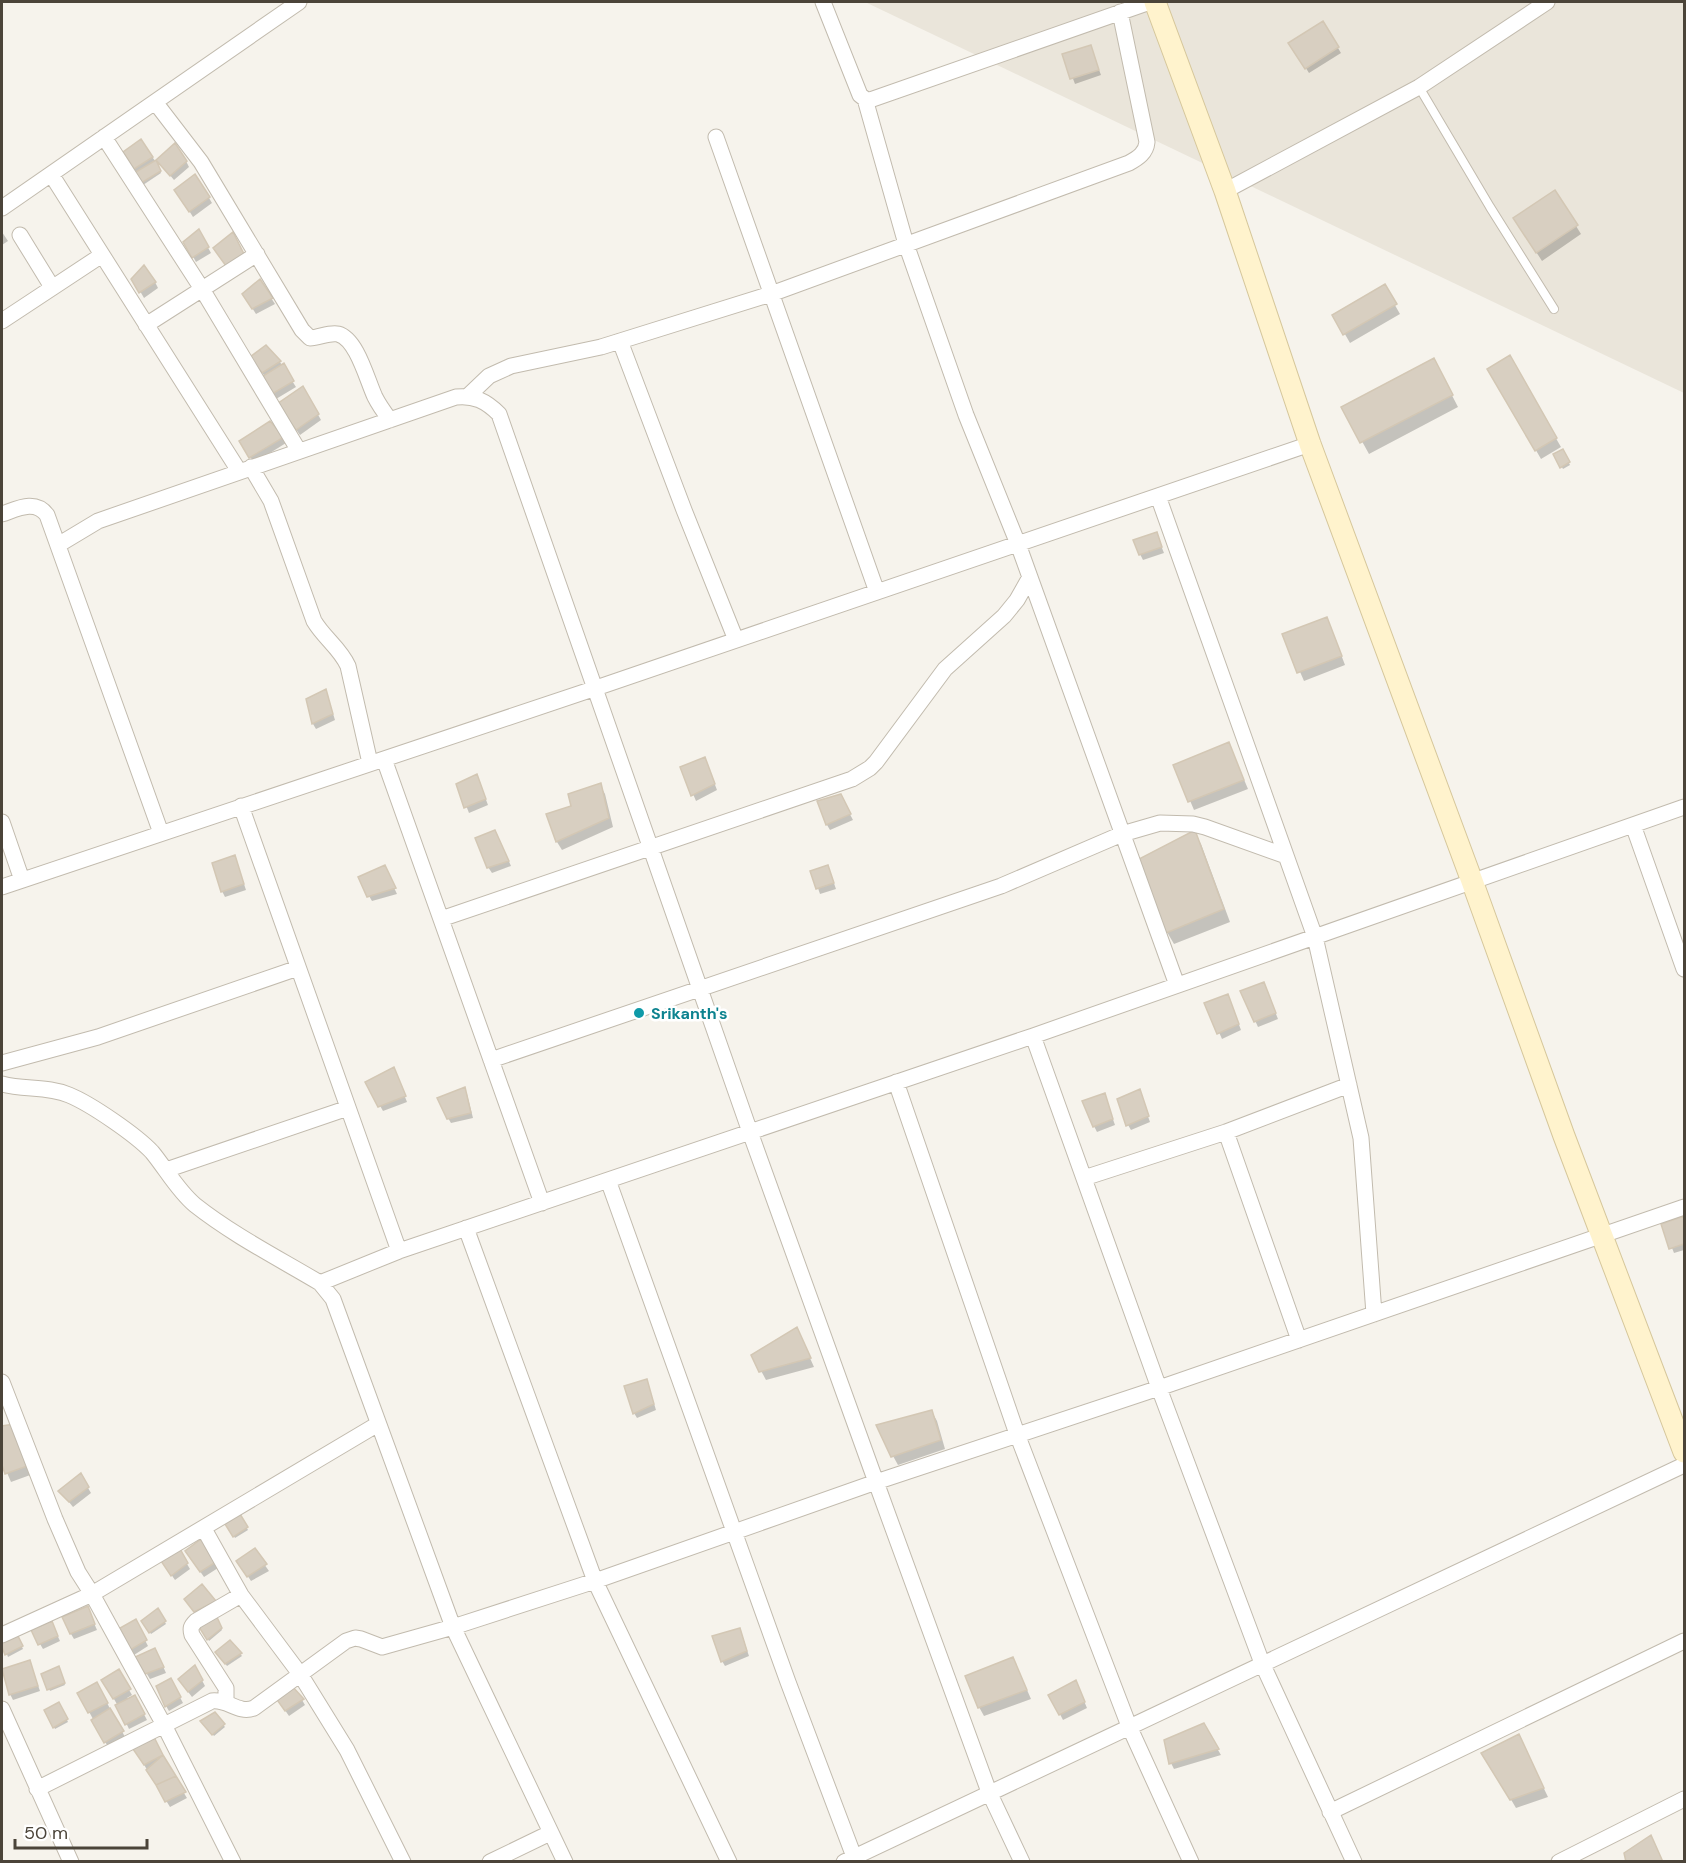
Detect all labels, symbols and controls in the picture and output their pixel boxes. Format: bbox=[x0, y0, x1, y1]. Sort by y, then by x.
place label: Srikanth's bbox=[651, 1003, 727, 1024]
marker: Srikanth's bbox=[632, 1006, 646, 1020]
scale bar bbox=[15, 1812, 147, 1850]
text: 50 m bbox=[24, 1821, 68, 1845]

